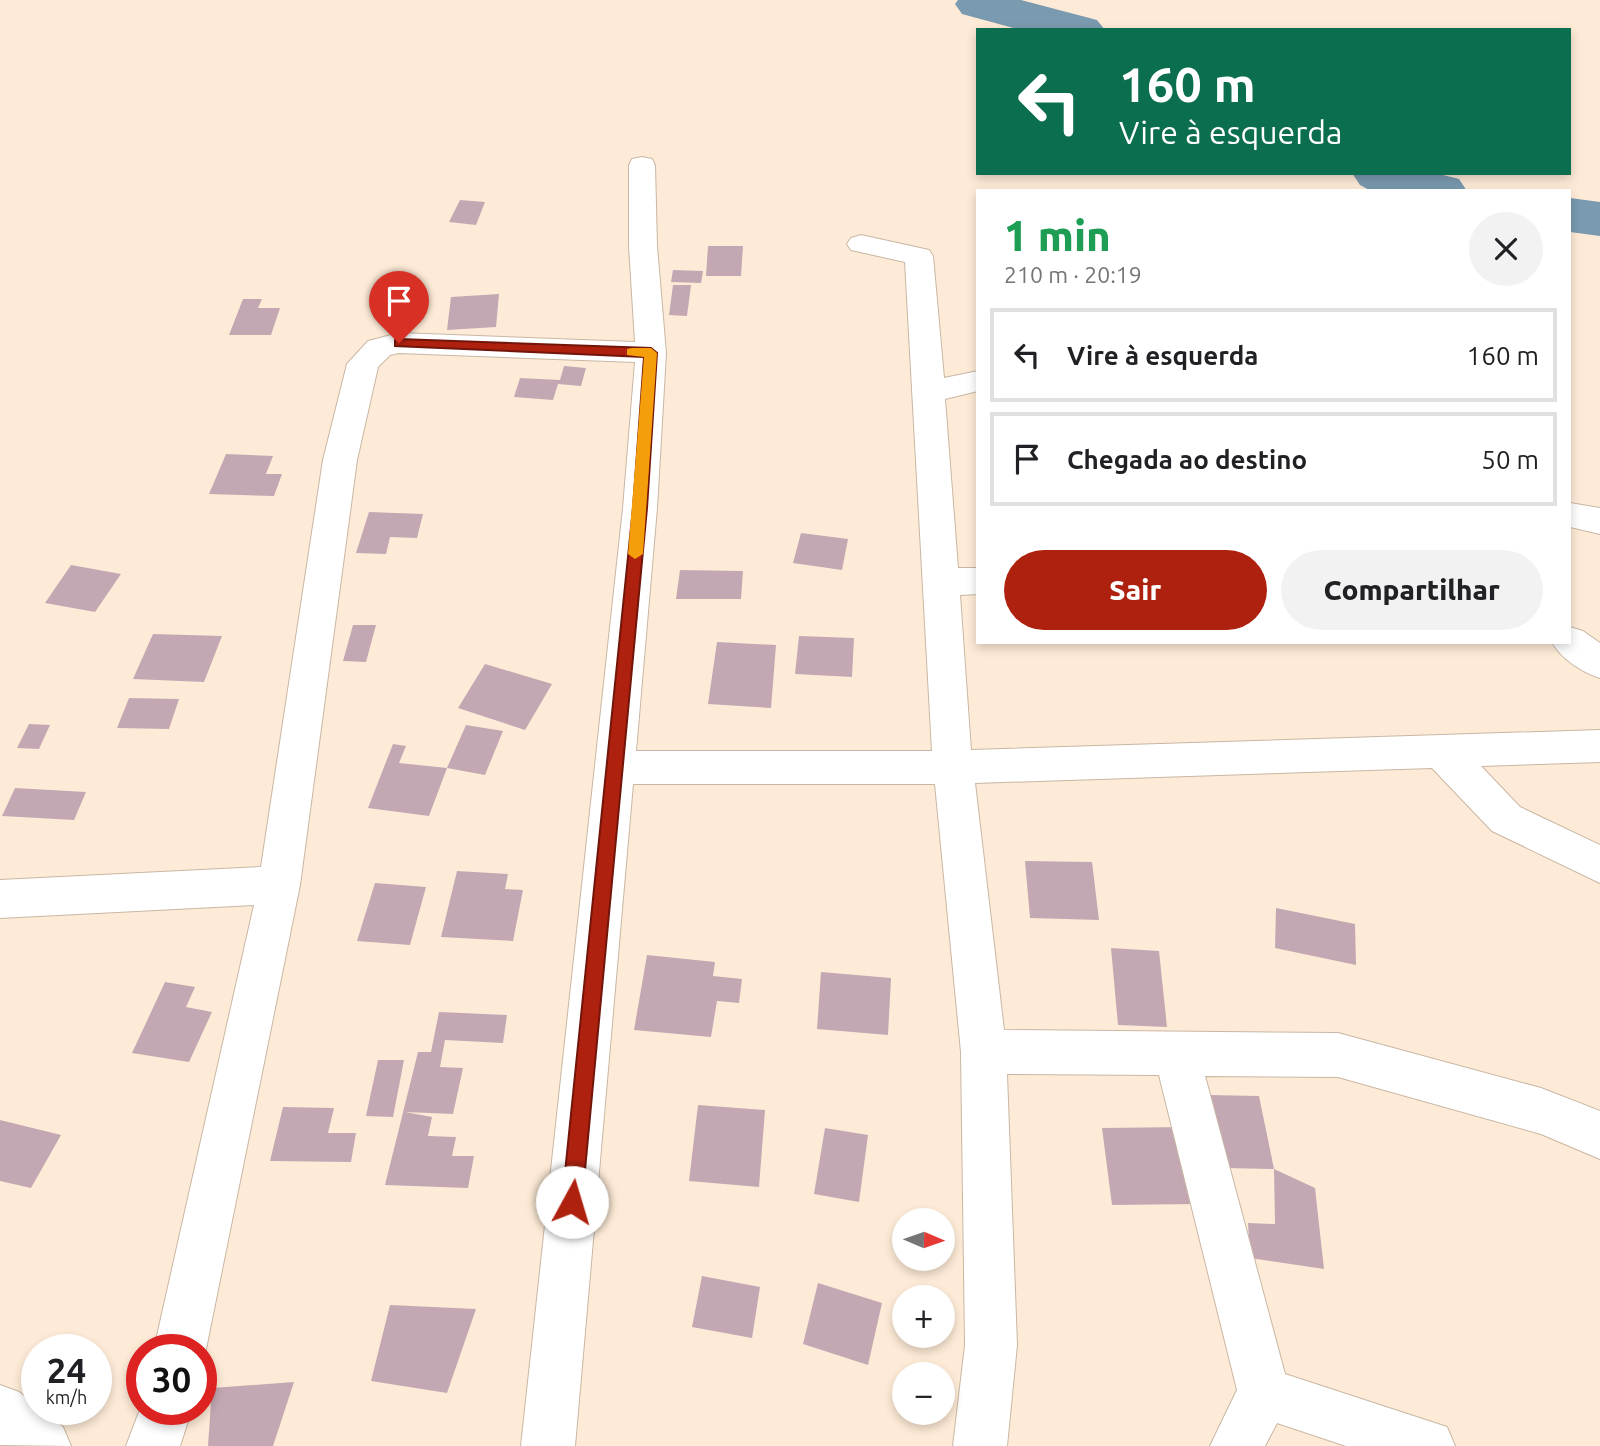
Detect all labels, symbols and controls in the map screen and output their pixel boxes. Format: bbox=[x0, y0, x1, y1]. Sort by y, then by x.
icon: left bbox=[1004, 56, 1095, 147]
text: 160 m bbox=[1119, 56, 1256, 111]
text: Vire à esquerda bbox=[1119, 114, 1342, 150]
text: 1 min bbox=[1004, 212, 1111, 259]
button: close bbox=[1469, 212, 1543, 286]
text: 210 m · 20:19 bbox=[1004, 262, 1142, 287]
pin bbox=[369, 271, 429, 343]
icon: arrive bbox=[380, 282, 418, 320]
icon: left bbox=[1008, 336, 1046, 374]
text: Vire à esquerda bbox=[1067, 341, 1258, 370]
text: 160 m bbox=[1467, 341, 1539, 370]
icon: arrive bbox=[1008, 440, 1046, 478]
text: Chegada ao destino bbox=[1067, 445, 1307, 474]
text: 50 m bbox=[1481, 445, 1539, 474]
button: Sair bbox=[1004, 550, 1267, 630]
button: Compartilhar bbox=[1281, 550, 1543, 630]
position arrow bbox=[535, 1165, 609, 1239]
north arrow bbox=[892, 1208, 956, 1270]
map controls bbox=[892, 1208, 955, 1425]
button: + bbox=[892, 1285, 955, 1348]
speed limit sign: 30 bbox=[126, 1334, 217, 1425]
text: 24 bbox=[47, 1350, 86, 1390]
button: − bbox=[892, 1362, 955, 1425]
text: km/h bbox=[46, 1387, 87, 1407]

